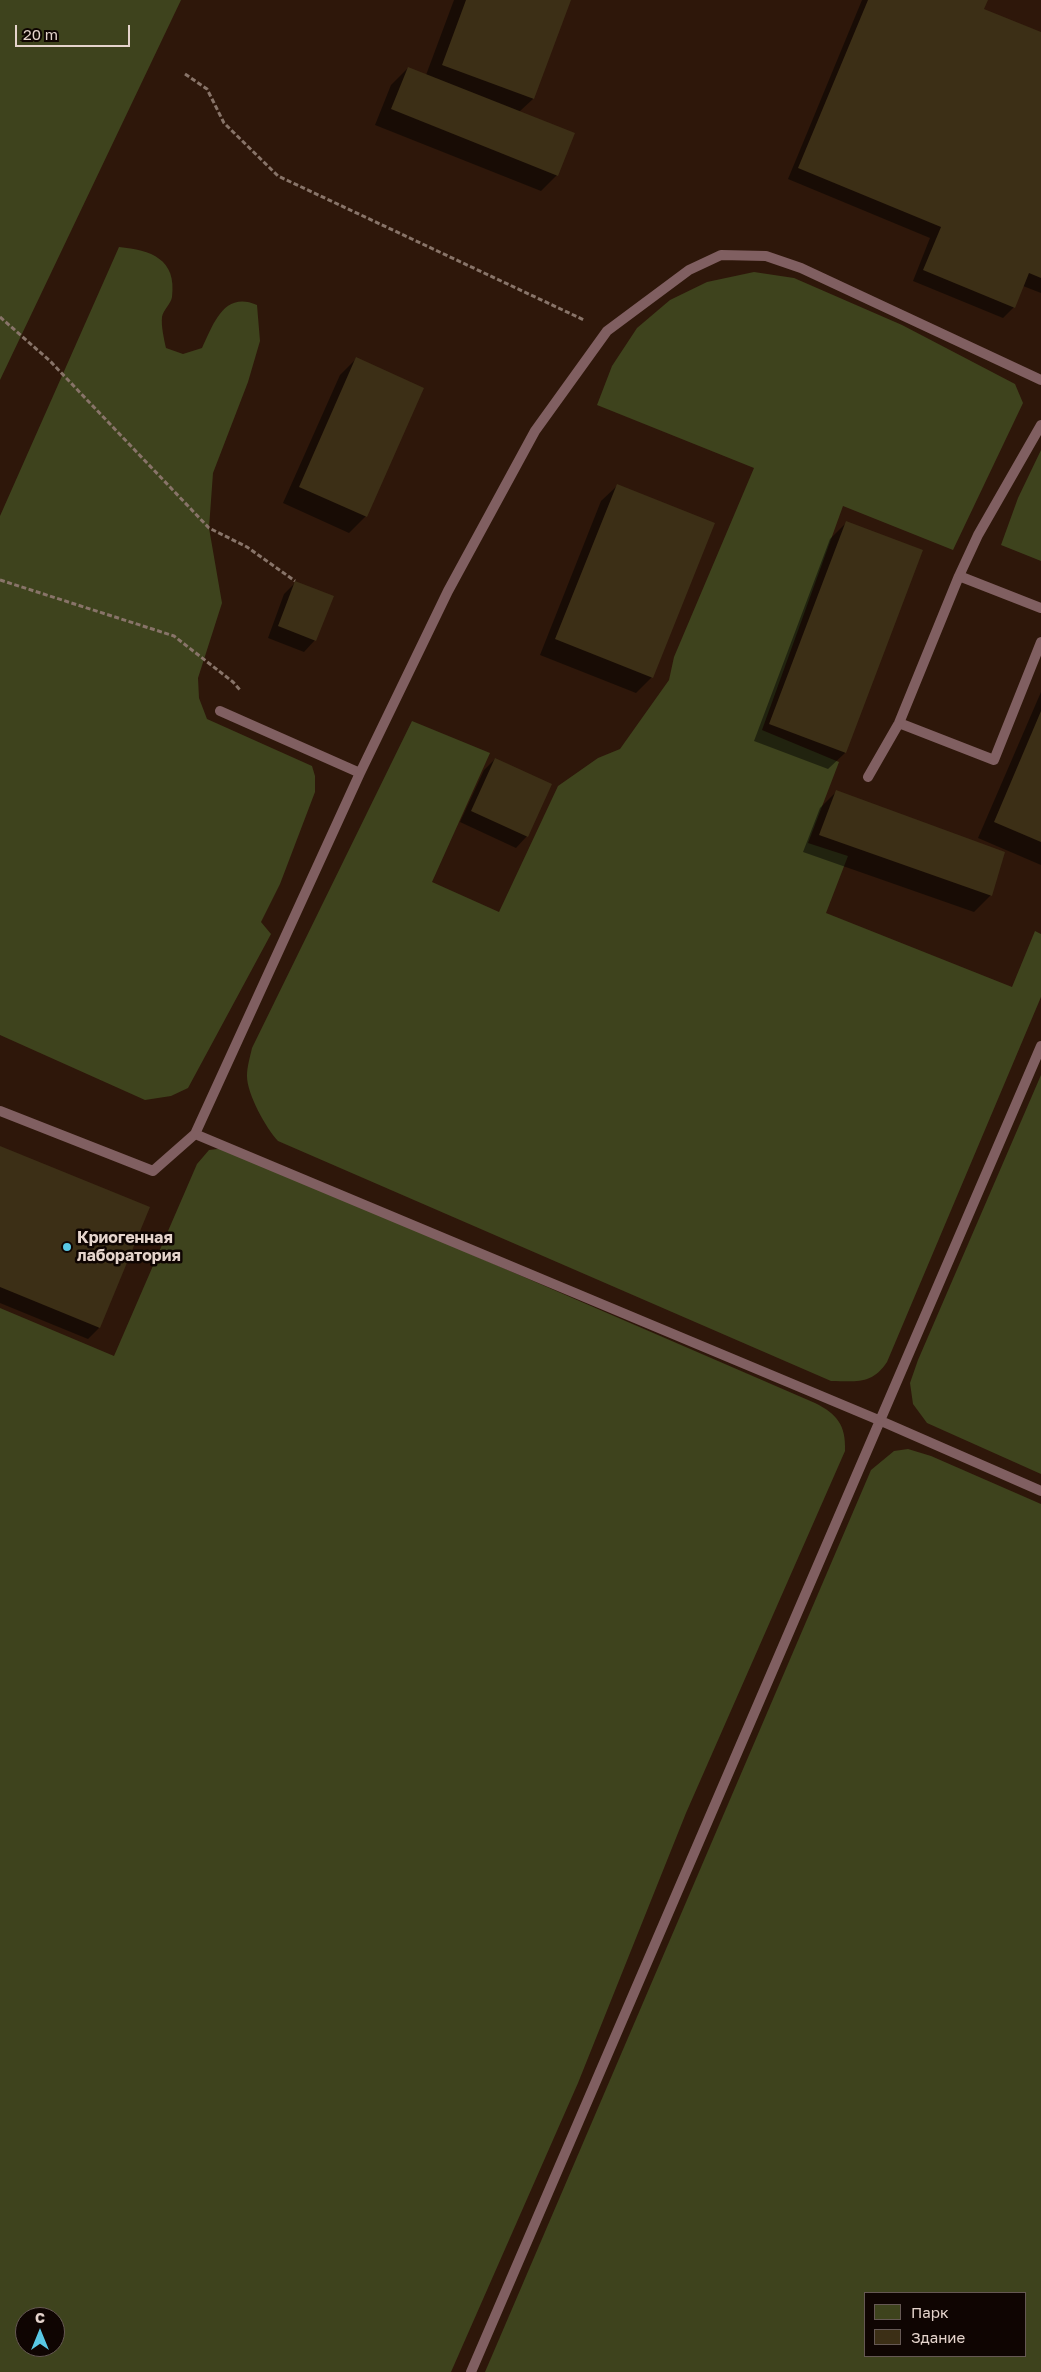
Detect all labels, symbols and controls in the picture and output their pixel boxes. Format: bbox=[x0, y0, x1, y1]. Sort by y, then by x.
scale bar bbox=[18, 15, 132, 47]
text: 20 m bbox=[23, 25, 58, 43]
place label: Криогенная лаборатория bbox=[77, 1228, 181, 1266]
marker: Криогенная лаборатория bbox=[61, 1241, 73, 1253]
legend bbox=[864, 2292, 1026, 2357]
text: Парк bbox=[911, 2303, 949, 2321]
north arrow bbox=[15, 2307, 65, 2357]
text: С bbox=[35, 2309, 45, 2326]
text: Здание bbox=[911, 2328, 965, 2346]

